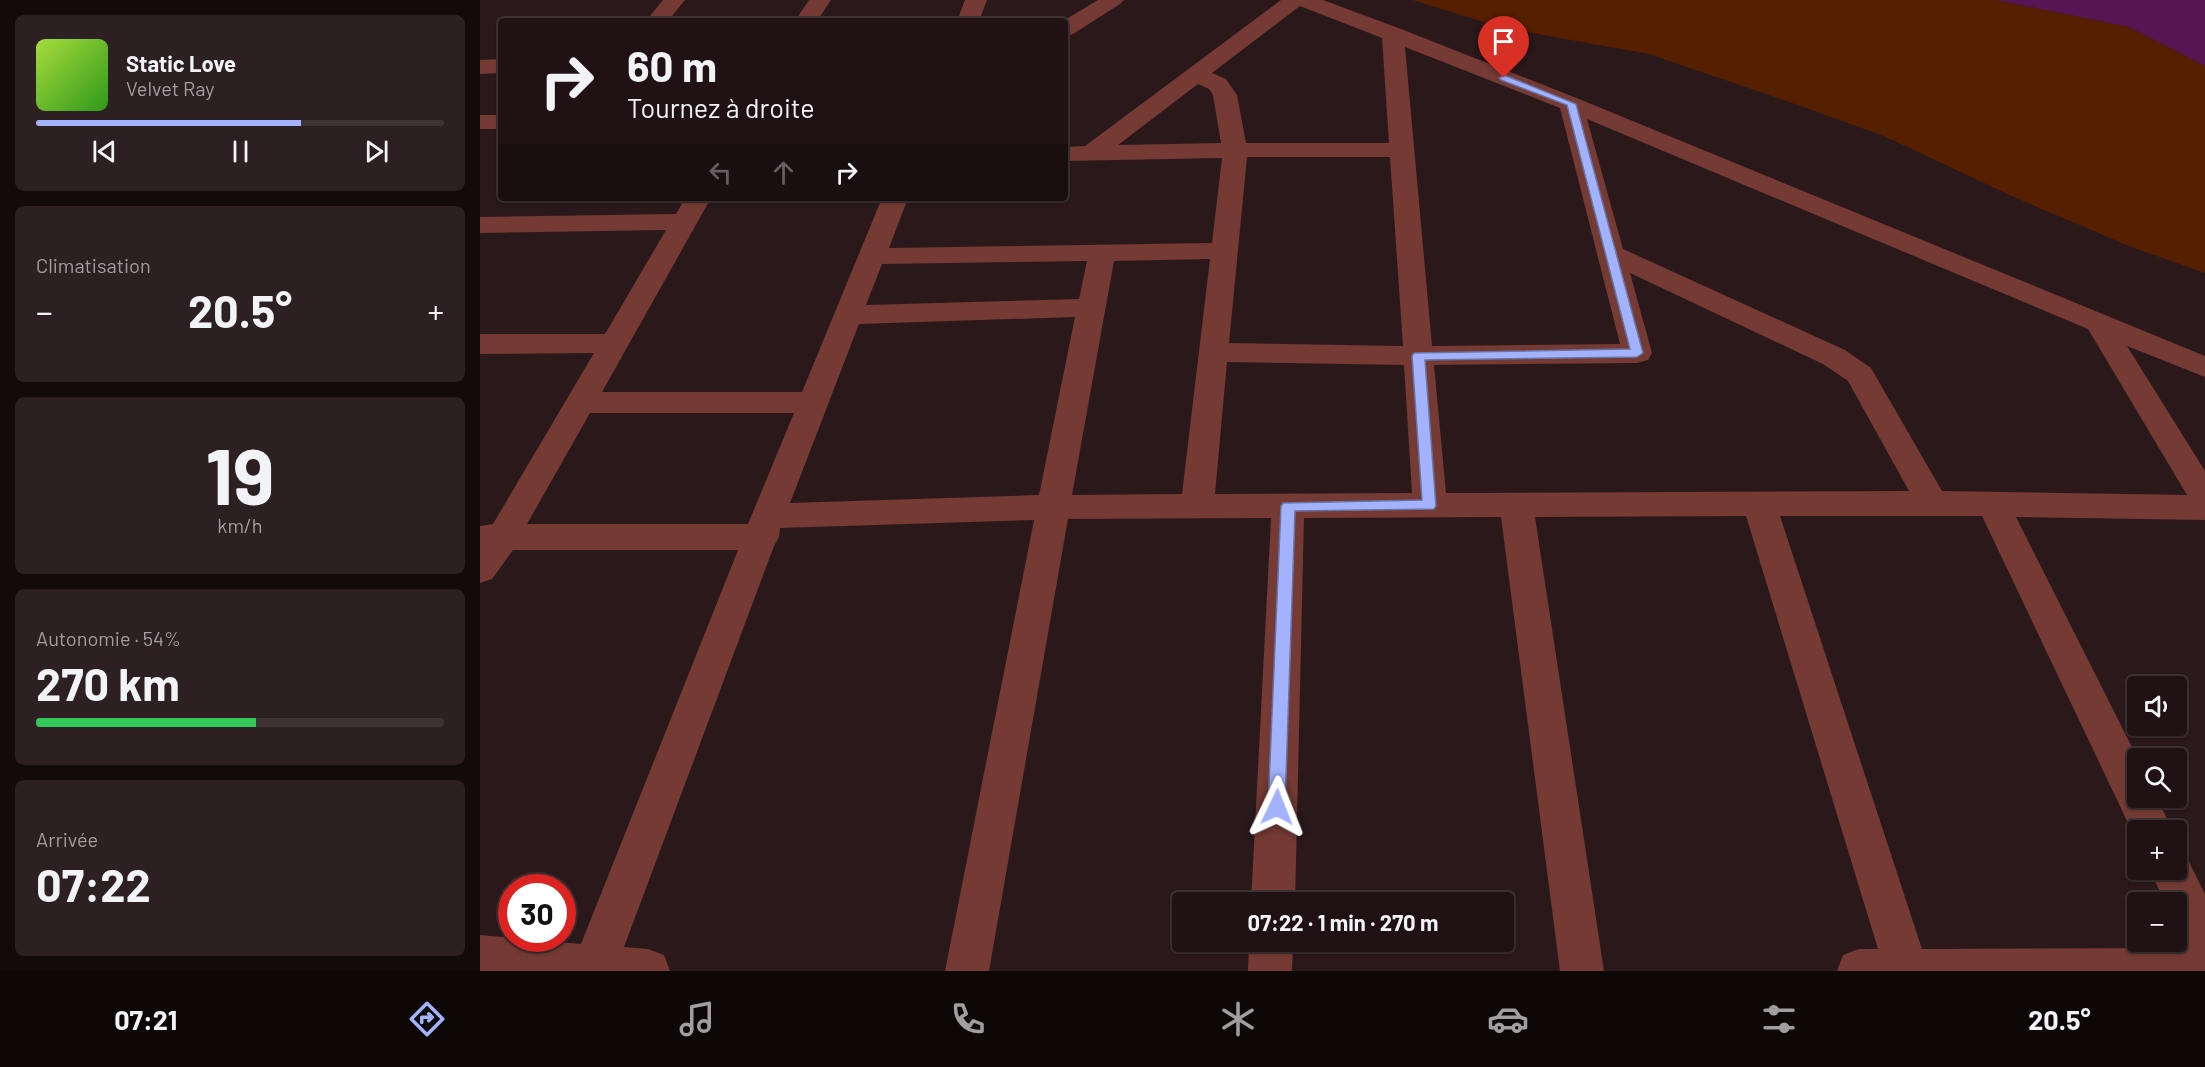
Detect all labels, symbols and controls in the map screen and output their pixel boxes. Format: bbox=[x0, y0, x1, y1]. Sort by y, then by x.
pin bbox=[1478, 16, 1529, 78]
icon: arrive bbox=[1487, 25, 1520, 58]
text: 60 m bbox=[627, 40, 717, 90]
icon: right bbox=[528, 42, 606, 120]
text: Static Love bbox=[126, 50, 236, 76]
text: Velvet Ray bbox=[126, 76, 215, 100]
text: Tournez à droite bbox=[627, 91, 815, 123]
icon: previous bbox=[88, 135, 121, 168]
icon: pause bbox=[224, 135, 257, 168]
icon: next bbox=[360, 135, 393, 168]
icon: left bbox=[704, 156, 737, 189]
icon: ahead bbox=[767, 156, 800, 189]
icon: right bbox=[830, 156, 863, 189]
text: Climatisation bbox=[36, 253, 151, 277]
text: 20.5° bbox=[188, 283, 292, 337]
text: − bbox=[36, 291, 53, 331]
text: + bbox=[428, 291, 444, 331]
text: 19 bbox=[205, 427, 275, 521]
text: km/h bbox=[217, 513, 263, 537]
text: Autonomie · 54% bbox=[36, 626, 181, 650]
text: 270 km bbox=[36, 656, 180, 710]
map controls bbox=[2127, 676, 2187, 952]
button: sound bbox=[2127, 676, 2187, 736]
button: search bbox=[2127, 748, 2187, 808]
position arrow bbox=[1245, 775, 1309, 839]
button: + bbox=[2127, 820, 2187, 880]
text: Arrivée bbox=[36, 827, 98, 851]
text: 07:22 bbox=[36, 857, 151, 911]
speed limit sign: 30 bbox=[498, 874, 576, 952]
button: − bbox=[2127, 892, 2187, 952]
text: 07:22 · 1 min · 270 m bbox=[1248, 909, 1438, 935]
icon: directions bbox=[406, 998, 448, 1040]
icon: music bbox=[676, 998, 718, 1040]
icon: phone bbox=[947, 998, 989, 1040]
icon: climate bbox=[1217, 998, 1259, 1040]
icon: car bbox=[1487, 998, 1529, 1040]
icon: filters bbox=[1758, 998, 1800, 1040]
text: 07:21 bbox=[114, 1003, 177, 1035]
text: 20.5° bbox=[2028, 1003, 2091, 1035]

